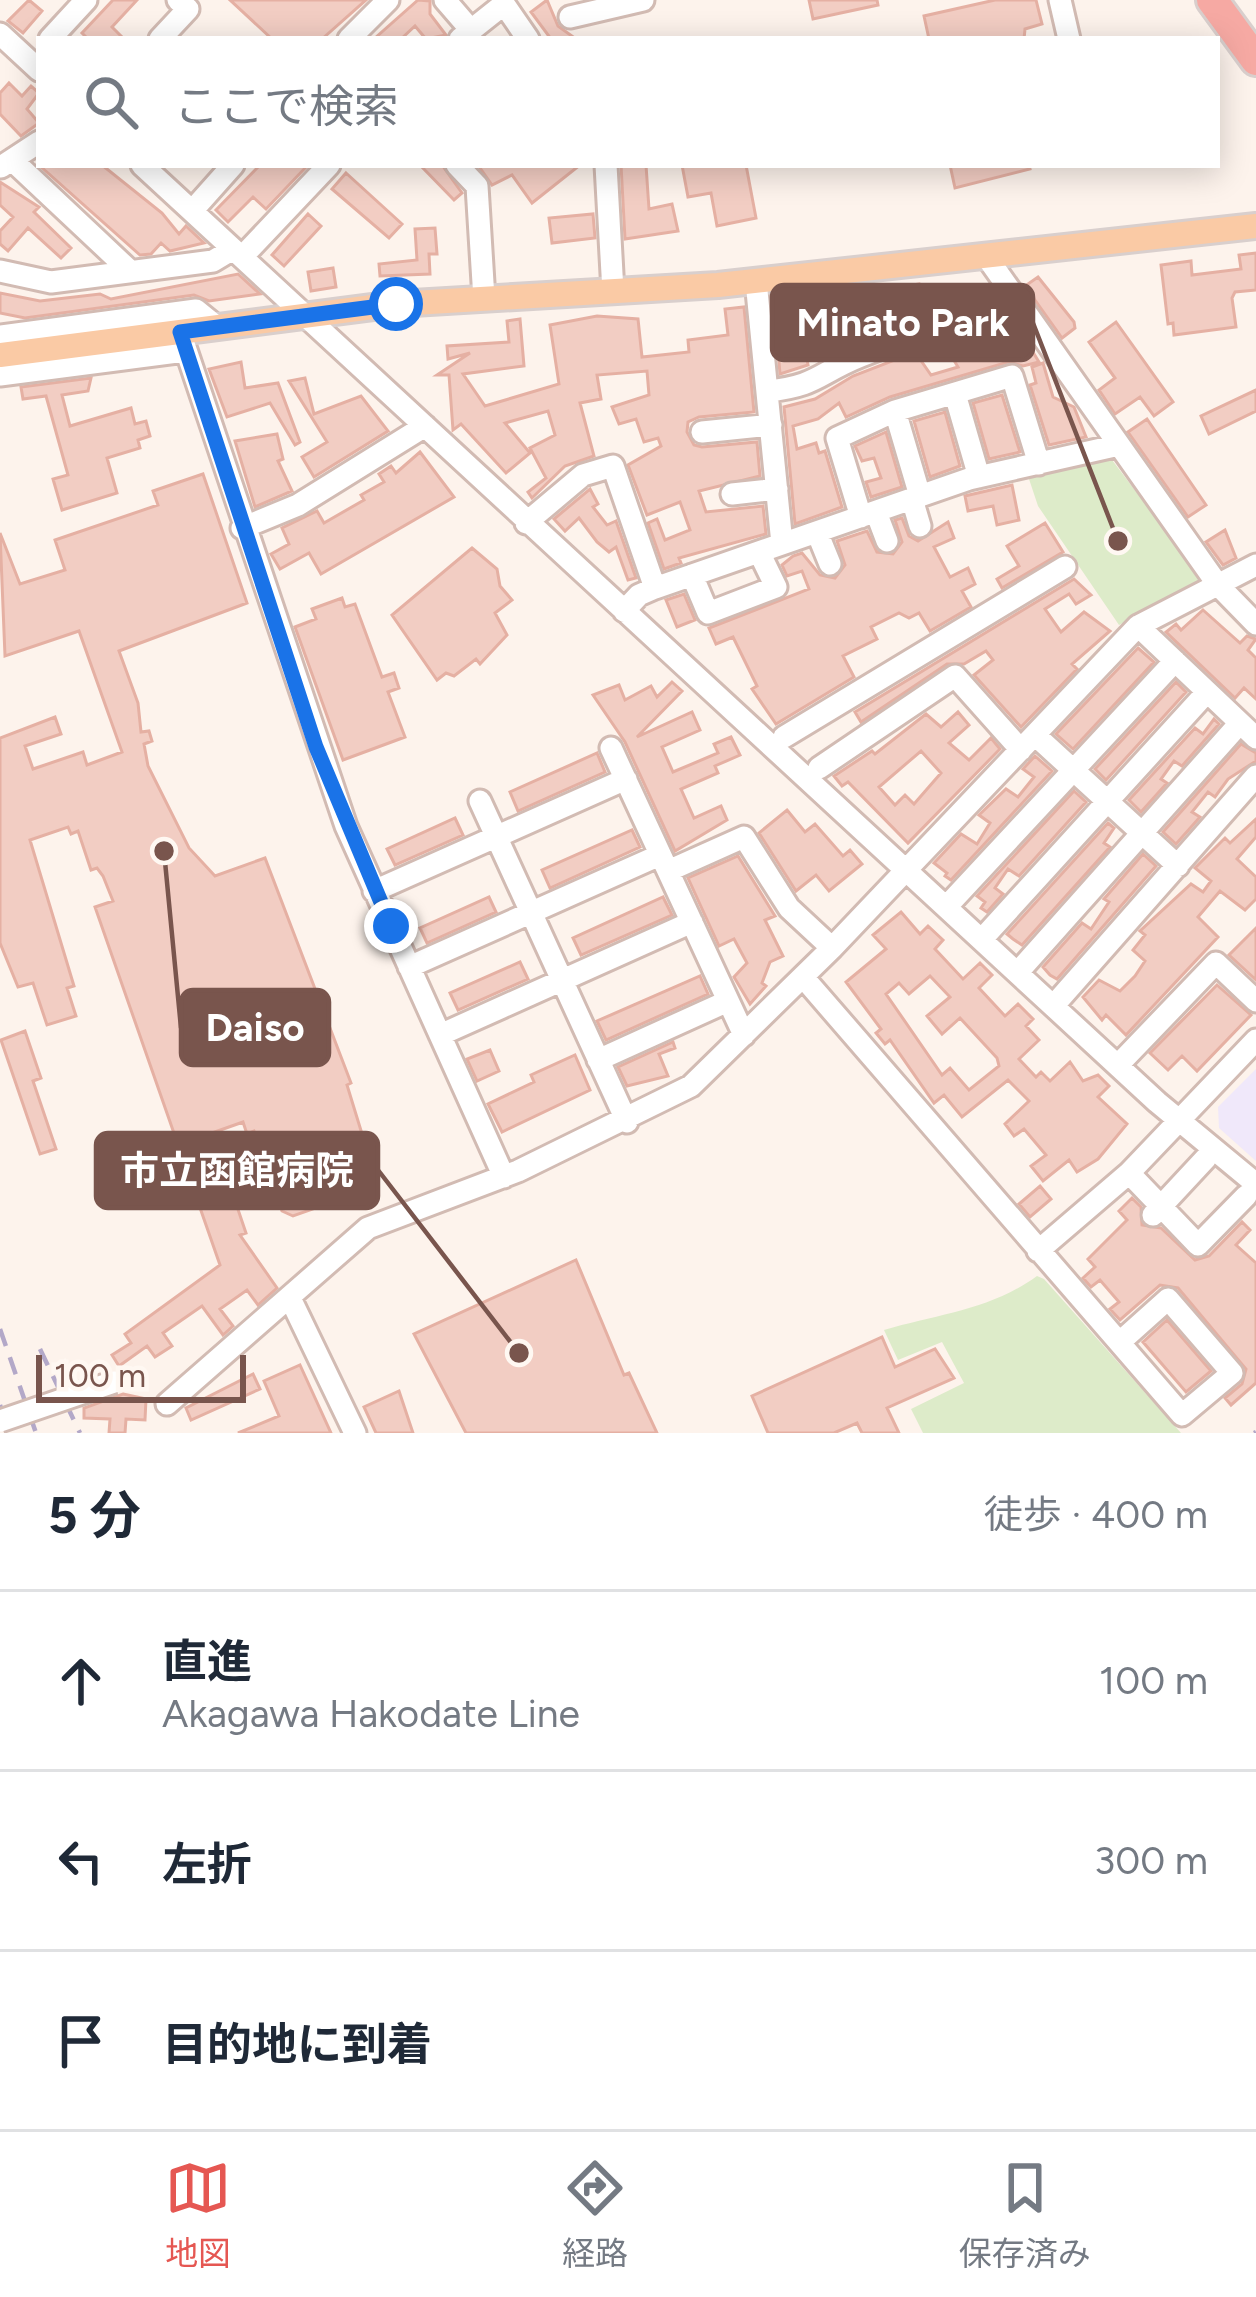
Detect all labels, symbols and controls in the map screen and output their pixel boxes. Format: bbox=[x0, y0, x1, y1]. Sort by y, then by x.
search box bbox=[36, 36, 1220, 168]
icon: search bbox=[78, 69, 144, 135]
text: ここで検索 bbox=[174, 79, 399, 133]
route start bbox=[369, 277, 423, 331]
callout: Minato Park bbox=[772, 285, 1033, 360]
text: Minato Park bbox=[796, 299, 1010, 346]
route end bbox=[364, 899, 418, 953]
callout: Daiso bbox=[181, 990, 329, 1065]
text: Daiso bbox=[205, 1004, 305, 1051]
callout: 市立函館病院 bbox=[96, 1133, 378, 1208]
text: 市立函館病院 bbox=[120, 1147, 354, 1194]
scale bar bbox=[36, 1349, 246, 1402]
text: 100 m bbox=[54, 1356, 146, 1395]
text: 5 分 bbox=[48, 1485, 141, 1546]
text: 徒歩 · 400 m bbox=[984, 1491, 1208, 1538]
text: 直進 bbox=[162, 1634, 252, 1688]
icon: ahead bbox=[48, 1648, 114, 1714]
text: 100 m bbox=[1099, 1657, 1208, 1704]
text: Akagawa Hakodate Line bbox=[162, 1690, 580, 1737]
icon: left bbox=[48, 1828, 114, 1894]
text: 左折 bbox=[162, 1837, 252, 1891]
text: 300 m bbox=[1094, 1837, 1208, 1884]
icon: arrive bbox=[48, 2008, 114, 2074]
text: 目的地に到着 bbox=[162, 2017, 432, 2071]
tab: 地図 bbox=[165, 2155, 231, 2275]
tab: 経路 bbox=[562, 2155, 628, 2275]
tab: 保存済み bbox=[959, 2155, 1091, 2275]

